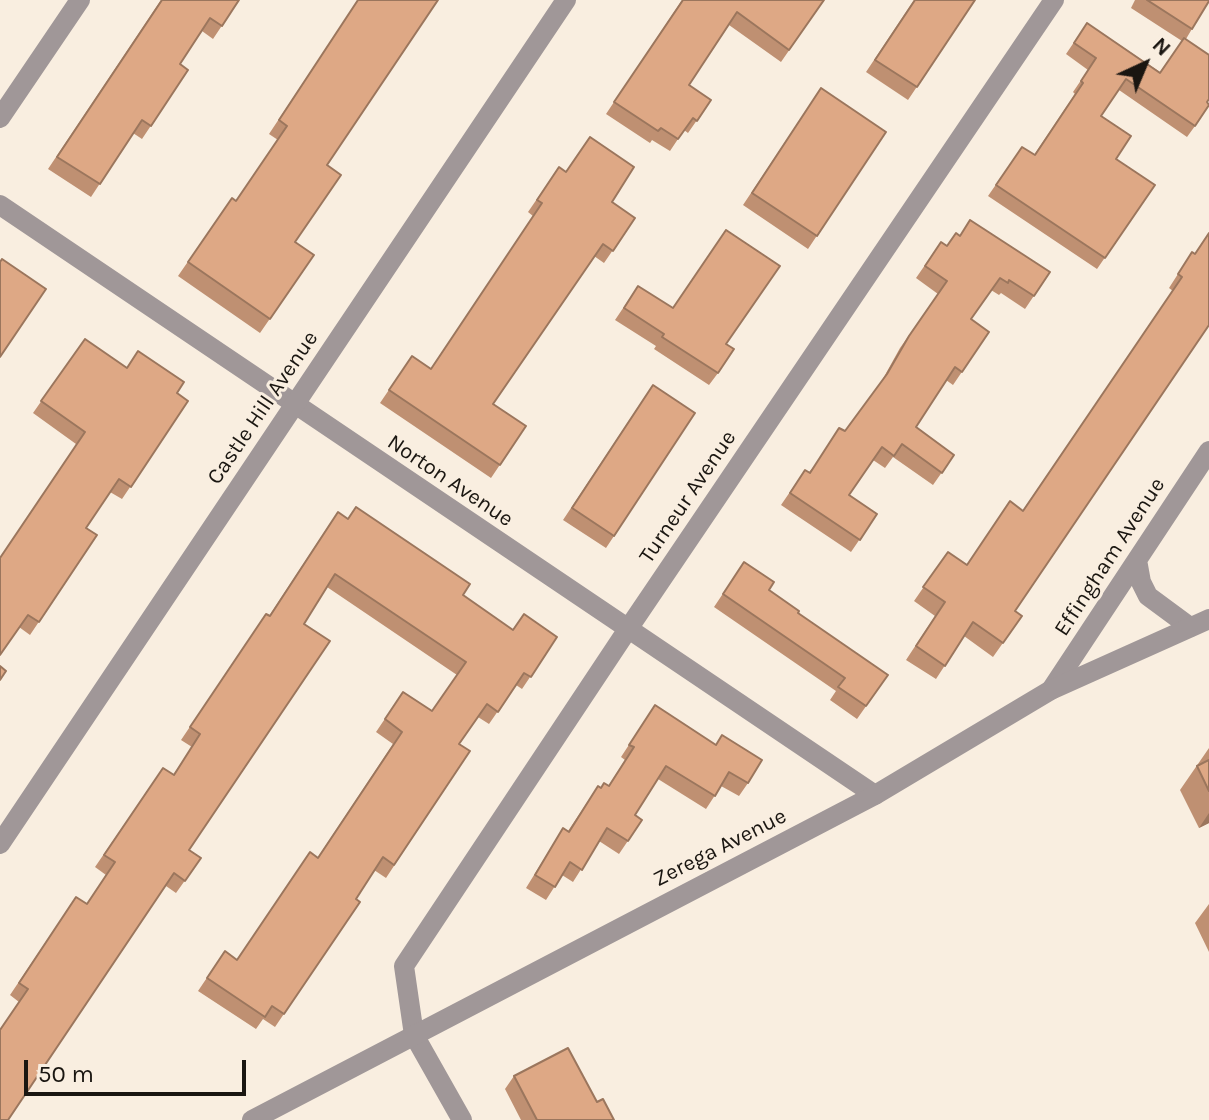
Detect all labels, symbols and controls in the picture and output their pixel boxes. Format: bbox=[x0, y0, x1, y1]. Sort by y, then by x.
north arrow bbox=[1105, 24, 1185, 104]
text: N bbox=[1147, 32, 1176, 62]
street label: Castle Hill Avenue bbox=[202, 326, 324, 490]
street label: Turneur Avenue bbox=[634, 426, 742, 568]
street label: Norton Avenue bbox=[382, 429, 518, 533]
street label: Effingham Avenue bbox=[1049, 473, 1171, 641]
street label: Zerega Avenue bbox=[649, 803, 791, 893]
scale bar bbox=[28, 1044, 250, 1094]
text: 50 m bbox=[38, 1060, 94, 1088]

